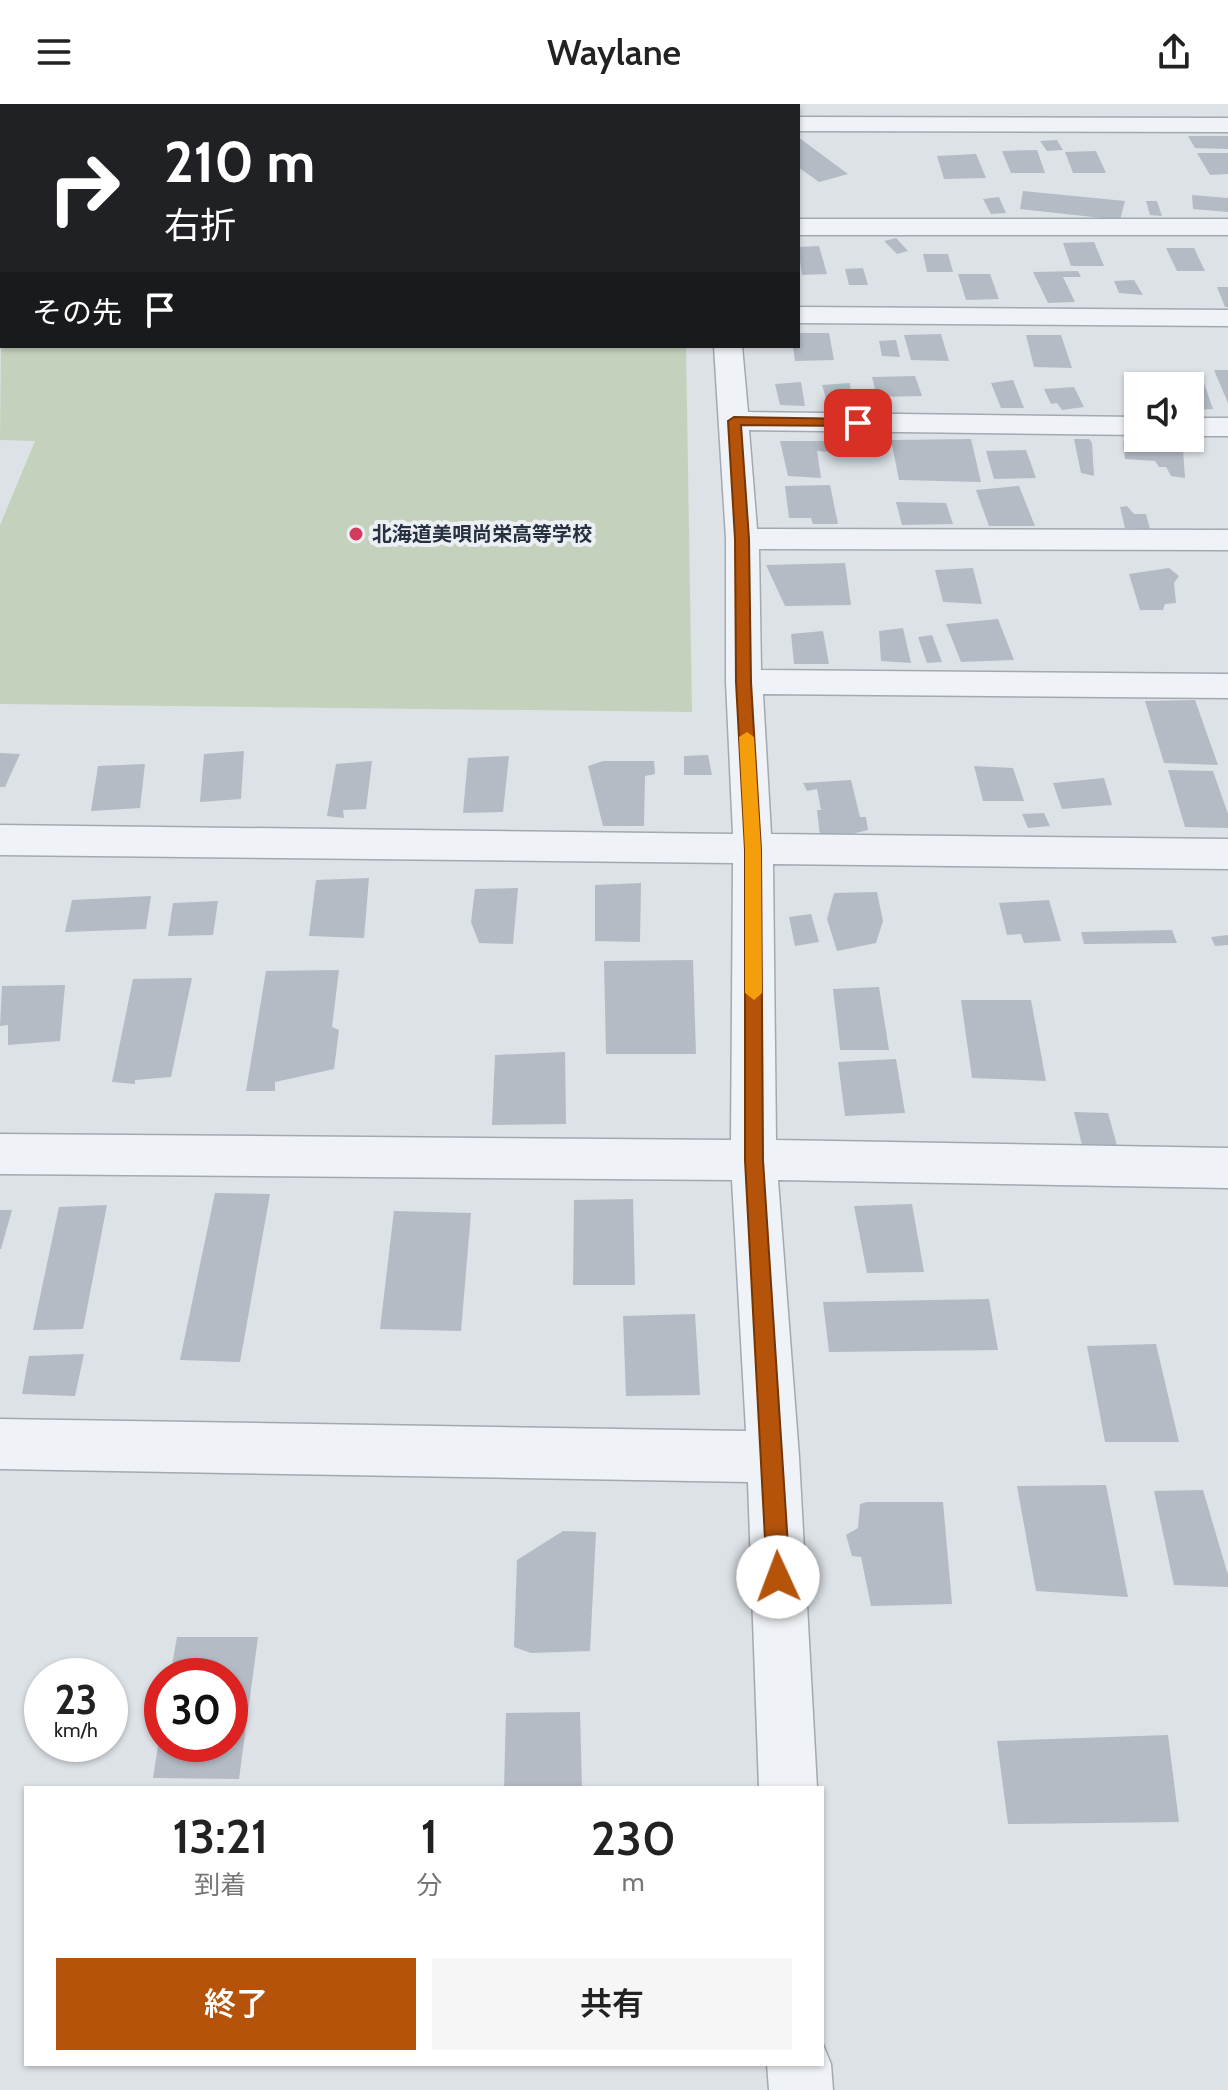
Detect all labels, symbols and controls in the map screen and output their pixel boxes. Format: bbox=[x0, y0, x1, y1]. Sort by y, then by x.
icon: menu bbox=[32, 30, 76, 74]
text: Waylane bbox=[547, 30, 681, 74]
icon: share bbox=[1152, 30, 1196, 74]
text: 210 m bbox=[164, 128, 315, 196]
icon: right bbox=[32, 136, 136, 240]
text: 右折 bbox=[164, 203, 236, 247]
icon: arrive bbox=[138, 288, 182, 332]
text: その先 bbox=[32, 294, 122, 331]
map controls bbox=[1124, 372, 1204, 452]
button: sound bbox=[1124, 372, 1204, 452]
pin bbox=[824, 389, 892, 457]
icon: arrive bbox=[836, 401, 880, 445]
place label: 北海道美唄尚栄高等学校 bbox=[372, 522, 592, 546]
marker: 北海道美唄尚栄高等学校 bbox=[347, 525, 365, 543]
position arrow bbox=[736, 1535, 820, 1619]
speed limit sign: 30 bbox=[144, 1658, 248, 1762]
text: 23 bbox=[55, 1675, 97, 1724]
text: km/h bbox=[54, 1718, 98, 1742]
text: 13:21 bbox=[172, 1807, 268, 1865]
text: 1 bbox=[421, 1807, 438, 1865]
text: 230 bbox=[591, 1809, 676, 1867]
text: m bbox=[622, 1866, 645, 1898]
text: 到着 bbox=[194, 1869, 246, 1901]
text: 分 bbox=[416, 1869, 442, 1901]
button: 終了 bbox=[56, 1958, 416, 2050]
button: 共有 bbox=[432, 1958, 792, 2050]

